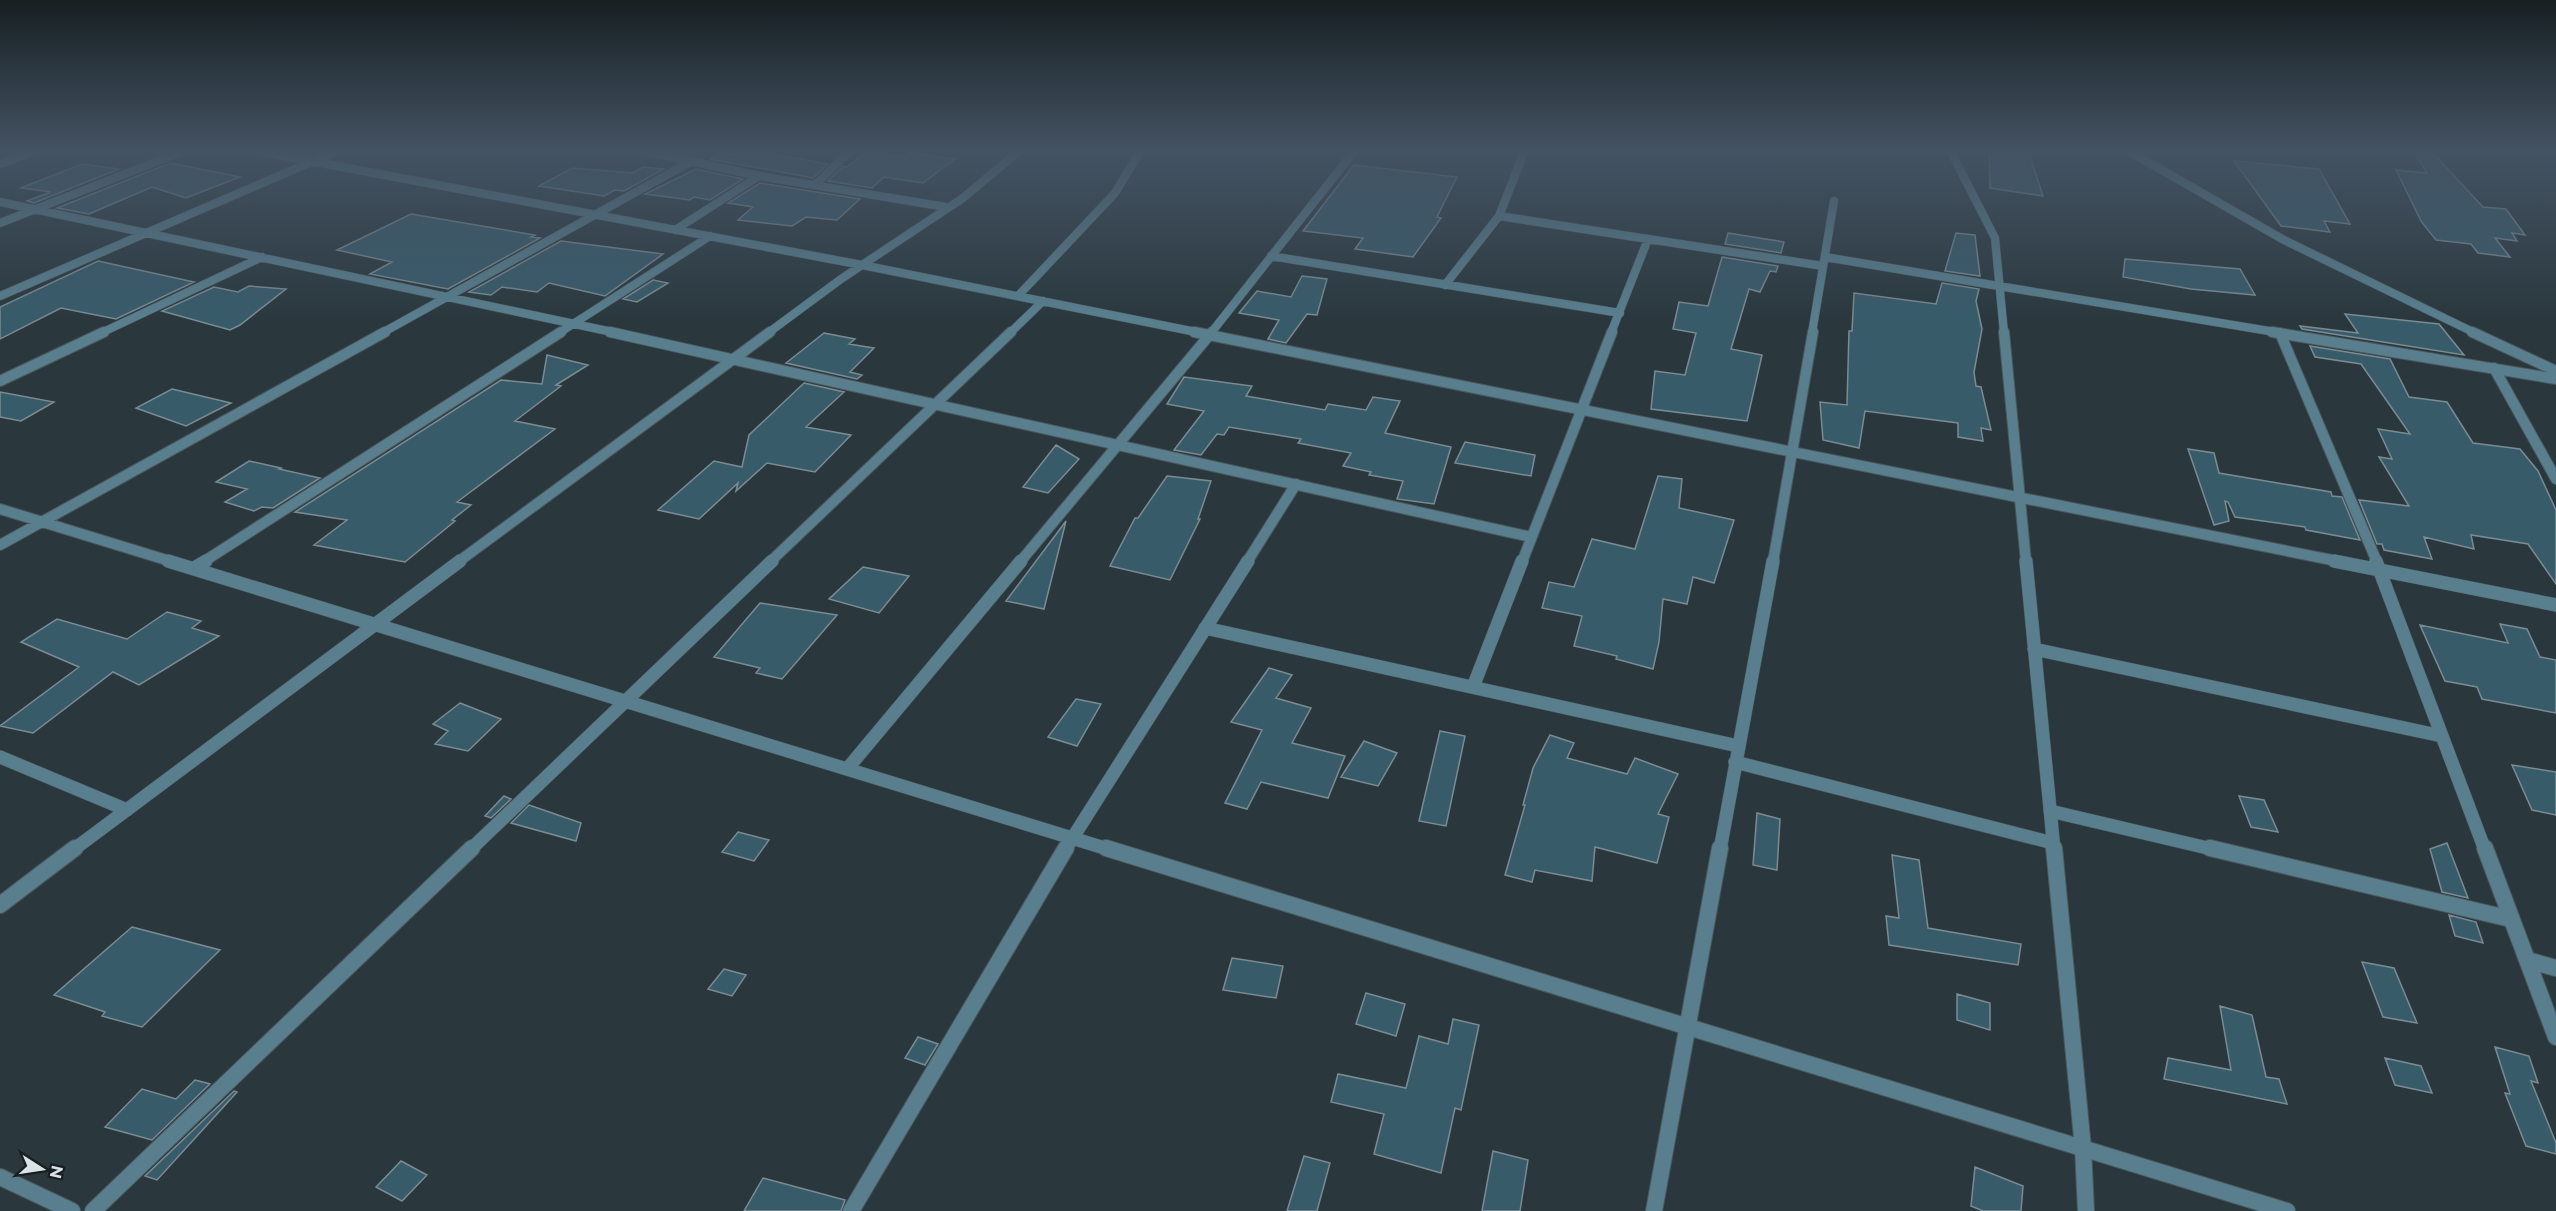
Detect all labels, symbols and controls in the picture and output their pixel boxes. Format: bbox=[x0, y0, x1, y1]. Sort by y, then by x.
north arrow bbox=[12, 1139, 72, 1199]
text: N bbox=[46, 1164, 67, 1180]

